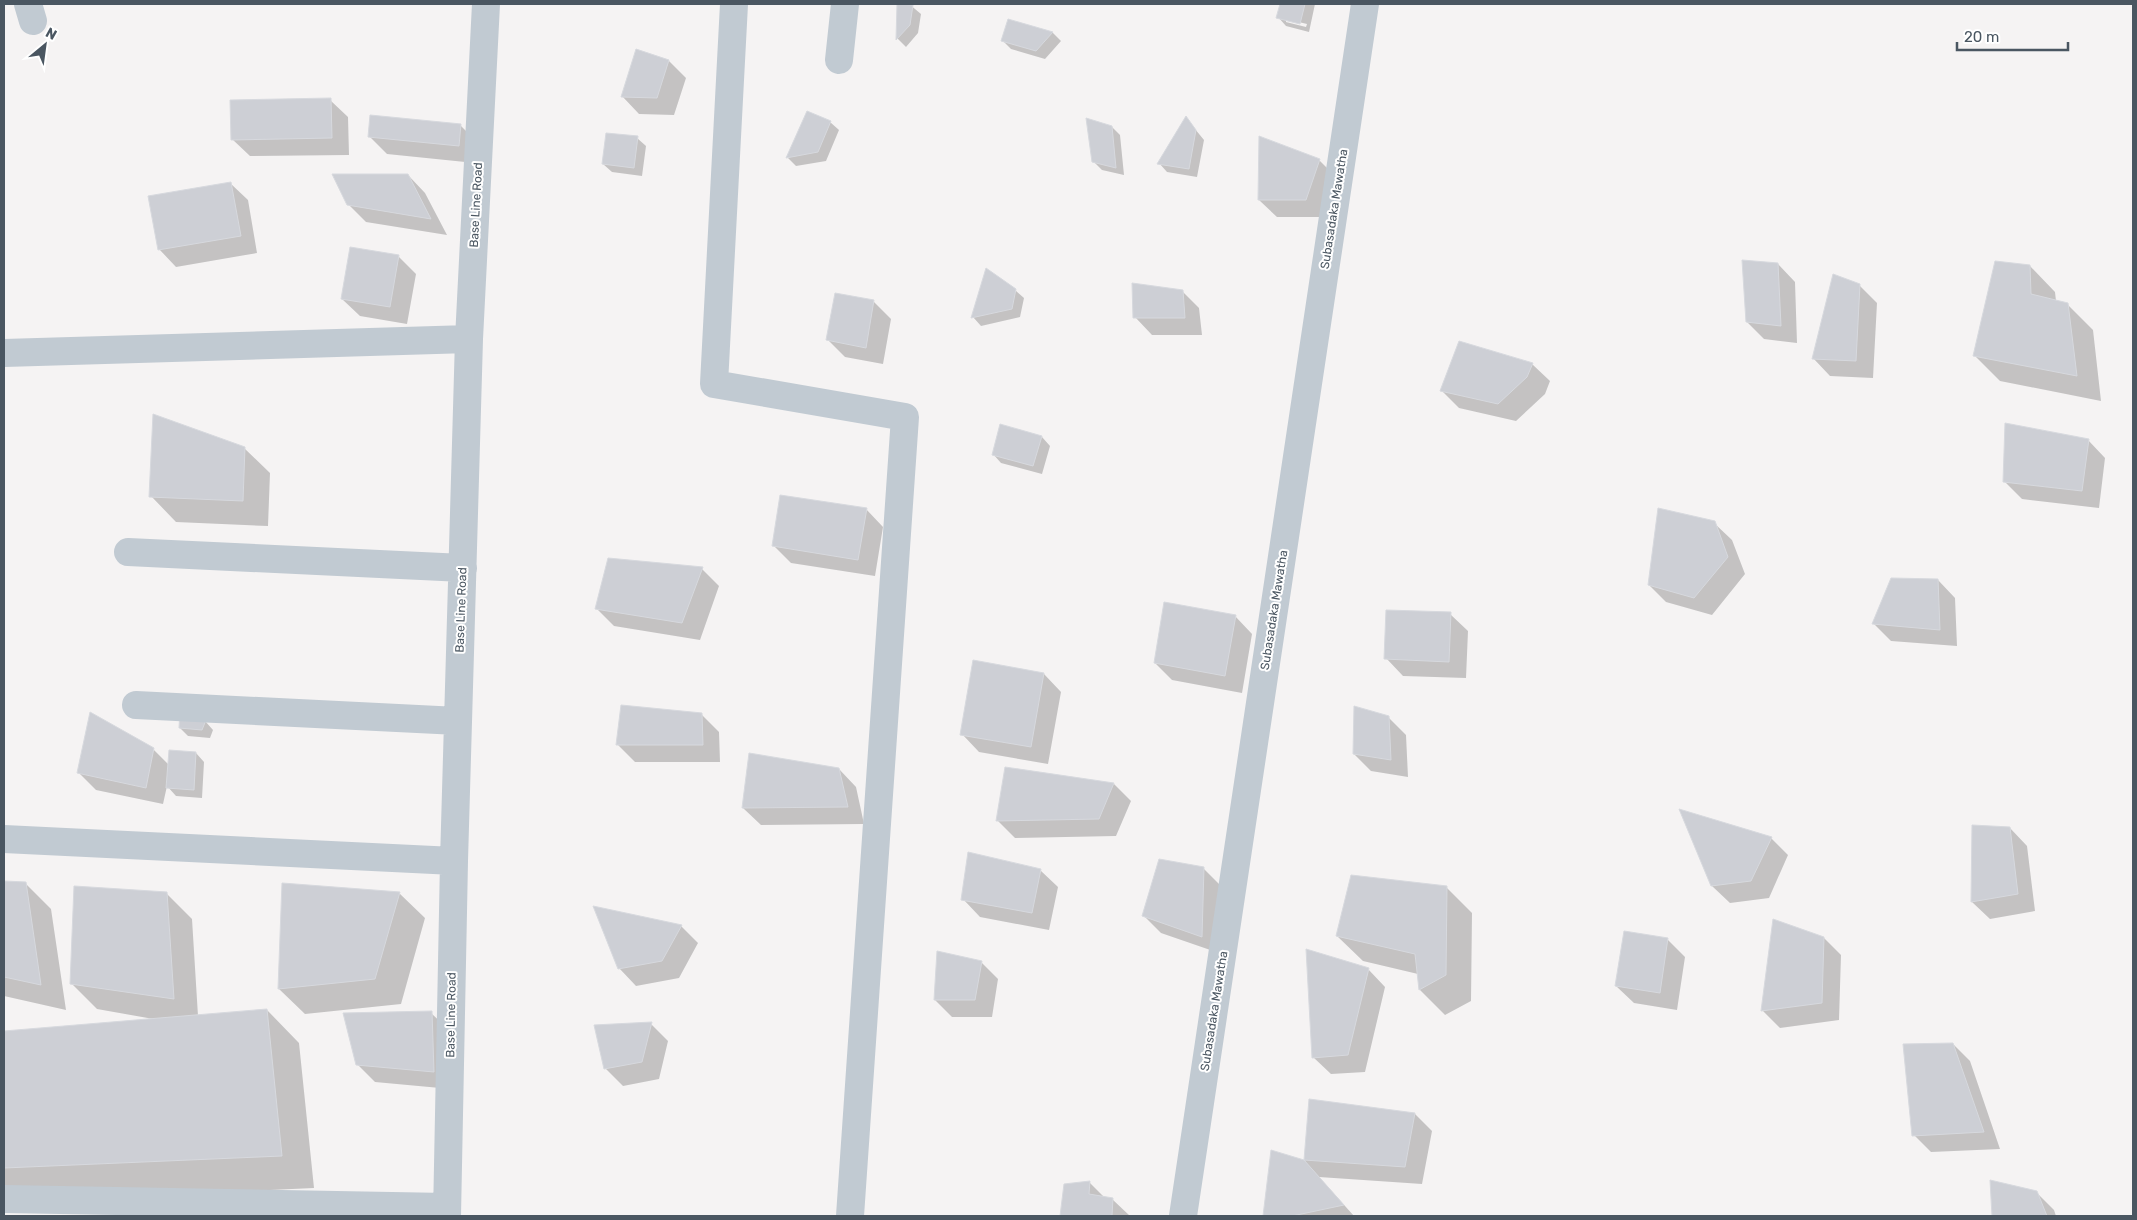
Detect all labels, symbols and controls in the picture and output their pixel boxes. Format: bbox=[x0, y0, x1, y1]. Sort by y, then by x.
north arrow bbox=[20, 20, 70, 70]
scale bar bbox=[1957, 20, 2068, 52]
text: N bbox=[43, 24, 60, 44]
text: 20 m bbox=[1964, 28, 1999, 46]
street label: Subasadaka Mawatha bbox=[1318, 148, 1350, 270]
street label: Base Line Road bbox=[467, 162, 485, 248]
street label: Subasadaka Mawatha bbox=[1258, 549, 1290, 671]
street label: Base Line Road bbox=[453, 567, 469, 653]
street label: Subasadaka Mawatha bbox=[1198, 950, 1230, 1072]
street label: Base Line Road bbox=[443, 972, 459, 1058]

